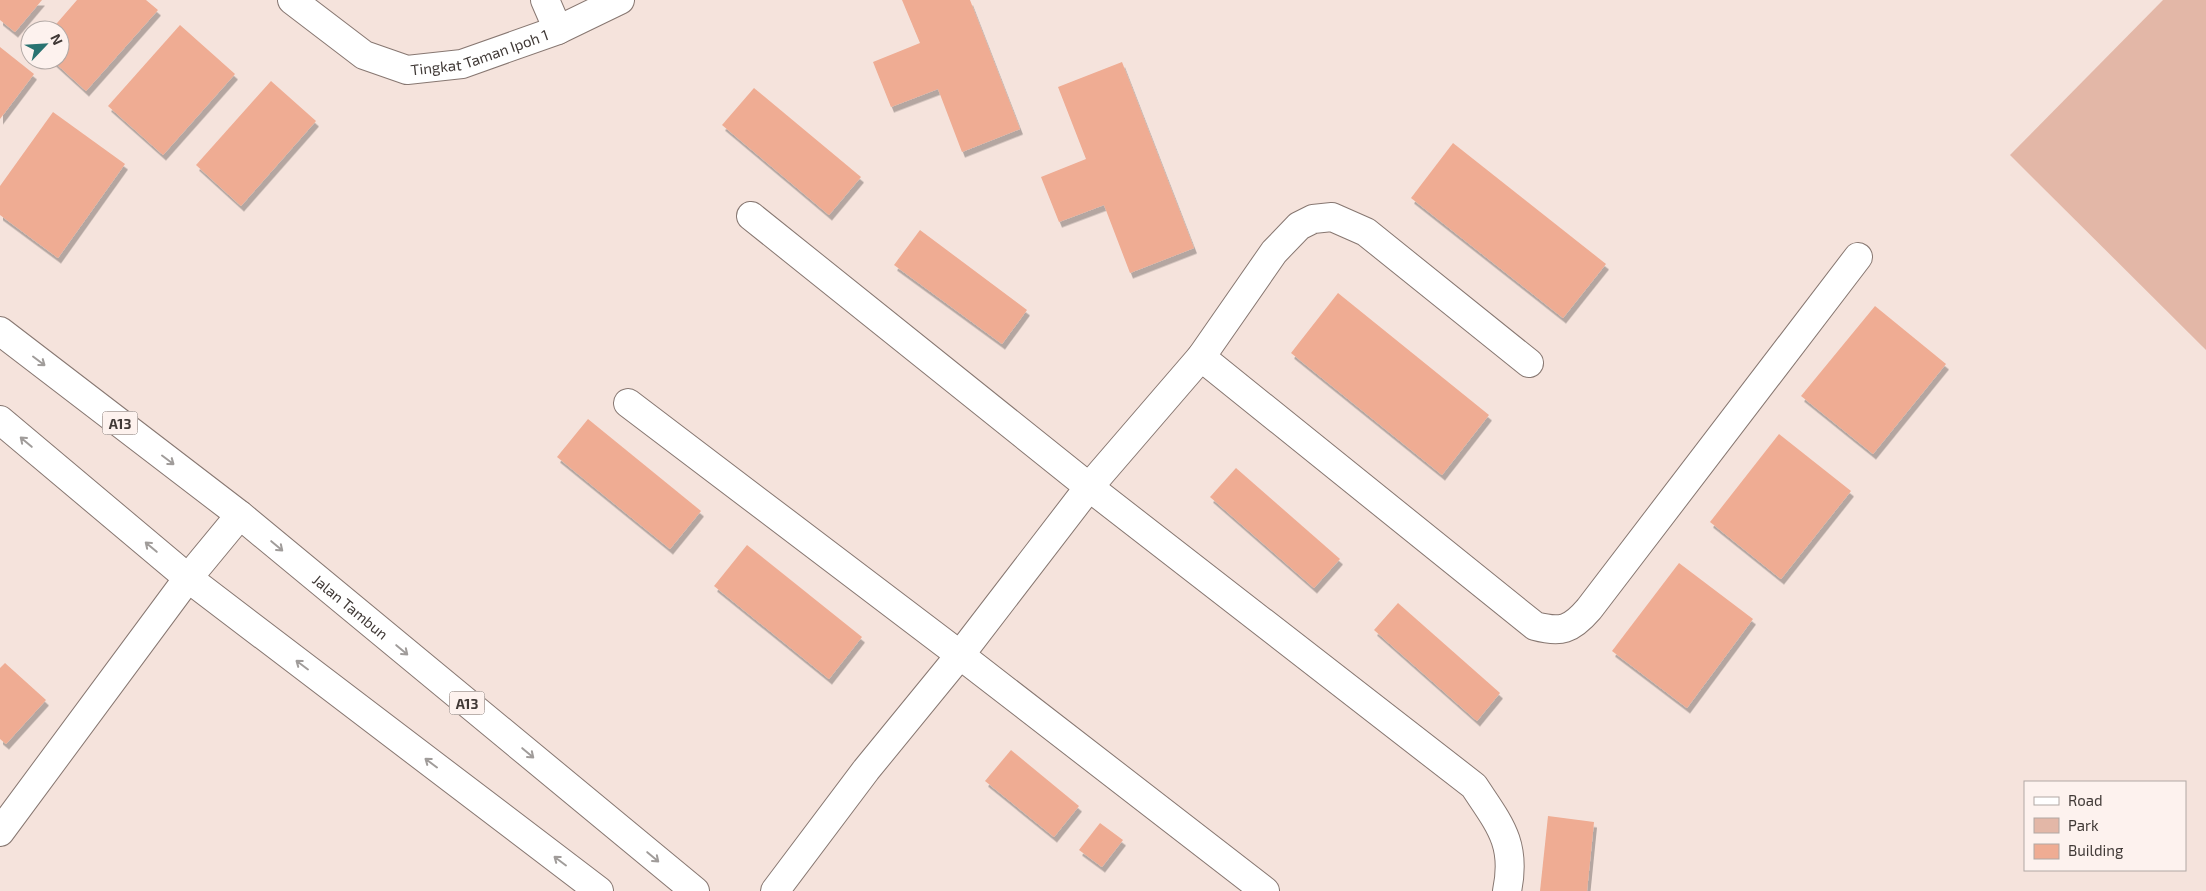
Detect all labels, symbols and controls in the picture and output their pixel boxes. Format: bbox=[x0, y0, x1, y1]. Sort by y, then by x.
north arrow bbox=[20, 20, 70, 70]
street label: Tingkat Taman Ipoh 1 bbox=[410, 25, 551, 79]
text: N bbox=[47, 31, 67, 47]
one-way arrow bbox=[32, 356, 46, 366]
road number: A13 bbox=[102, 412, 138, 434]
one-way arrow bbox=[20, 437, 33, 448]
one-way arrow bbox=[161, 454, 174, 465]
one-way arrow bbox=[270, 540, 283, 551]
one-way arrow bbox=[144, 541, 157, 552]
street label: Jalan Tambun bbox=[309, 570, 392, 643]
one-way arrow bbox=[396, 644, 409, 655]
one-way arrow bbox=[296, 659, 309, 670]
road number: A13 bbox=[450, 691, 484, 714]
one-way arrow bbox=[521, 747, 534, 759]
one-way arrow bbox=[424, 758, 438, 768]
legend bbox=[2024, 781, 2186, 871]
text: Road bbox=[2068, 791, 2103, 809]
text: Park bbox=[2068, 816, 2099, 834]
text: Building bbox=[2068, 841, 2124, 859]
one-way arrow bbox=[646, 851, 659, 862]
one-way arrow bbox=[554, 856, 567, 867]

